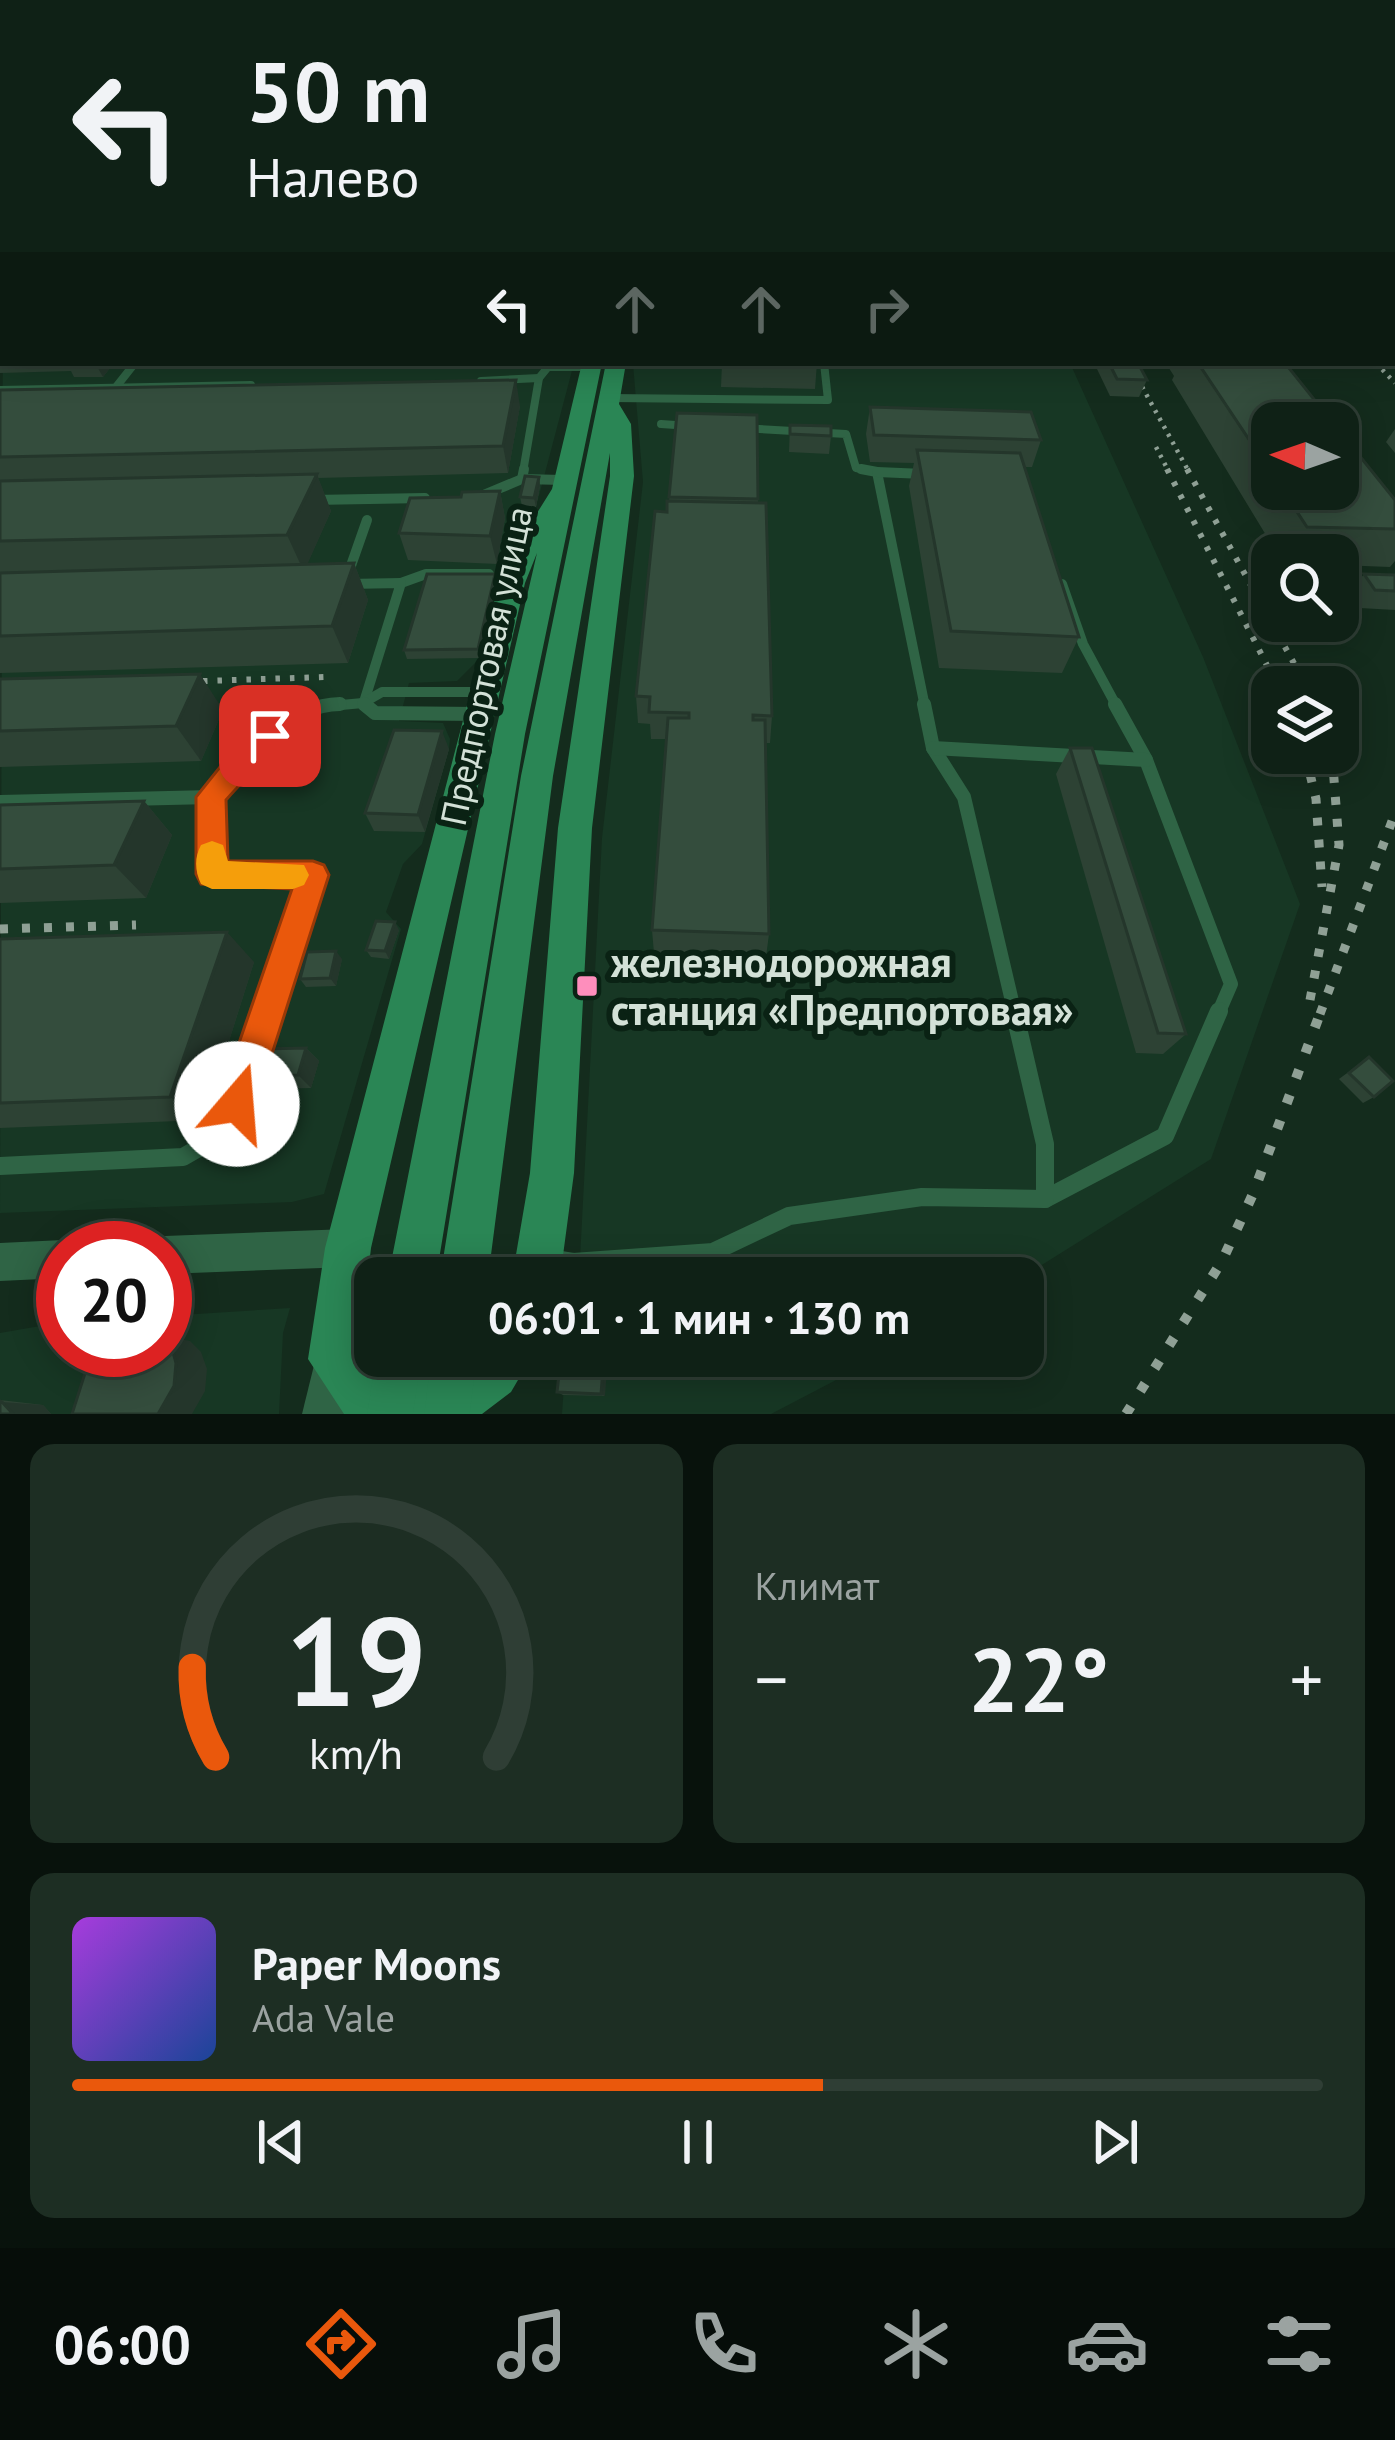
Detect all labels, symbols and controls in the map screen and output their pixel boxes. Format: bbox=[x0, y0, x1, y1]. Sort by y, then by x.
text: 50 m bbox=[246, 36, 430, 145]
icon: left bbox=[48, 48, 204, 204]
text: Налево bbox=[246, 142, 420, 212]
icon: left bbox=[476, 276, 542, 342]
icon: ahead bbox=[602, 276, 668, 342]
icon: ahead bbox=[728, 276, 794, 342]
icon: right bbox=[854, 276, 920, 342]
north arrow bbox=[1251, 402, 1359, 510]
map controls bbox=[1251, 402, 1359, 774]
street label: Предпортовая улица bbox=[429, 502, 542, 830]
button: search bbox=[1251, 534, 1359, 642]
button: layers bbox=[1251, 666, 1359, 774]
pin bbox=[219, 685, 321, 787]
icon: arrive bbox=[237, 703, 303, 769]
place label: железнодорожная станция «Предпортовая» bbox=[610, 934, 1073, 1037]
marker: железнодорожная станция «Предпортовая» bbox=[574, 973, 600, 999]
position arrow bbox=[174, 1041, 300, 1167]
speed limit sign: 20 bbox=[36, 1221, 192, 1377]
text: 06:01 · 1 мин · 130 m bbox=[488, 1288, 910, 1346]
text: Климат bbox=[755, 1560, 879, 1611]
text: 19 bbox=[285, 1579, 427, 1740]
text: 22° bbox=[968, 1620, 1109, 1737]
text: − bbox=[755, 1636, 788, 1721]
text: + bbox=[1290, 1636, 1323, 1721]
text: km/h bbox=[309, 1724, 403, 1780]
text: Paper Moons bbox=[252, 1934, 501, 1992]
text: Ada Vale bbox=[252, 1992, 395, 2043]
icon: previous bbox=[248, 2109, 314, 2175]
icon: pause bbox=[665, 2109, 731, 2175]
icon: next bbox=[1082, 2109, 1148, 2175]
icon: directions bbox=[299, 2302, 383, 2386]
icon: music bbox=[490, 2302, 574, 2386]
icon: phone bbox=[682, 2302, 766, 2386]
icon: climate bbox=[874, 2302, 958, 2386]
icon: car bbox=[1065, 2302, 1149, 2386]
icon: filters bbox=[1257, 2302, 1341, 2386]
text: 06:00 bbox=[54, 2309, 191, 2379]

